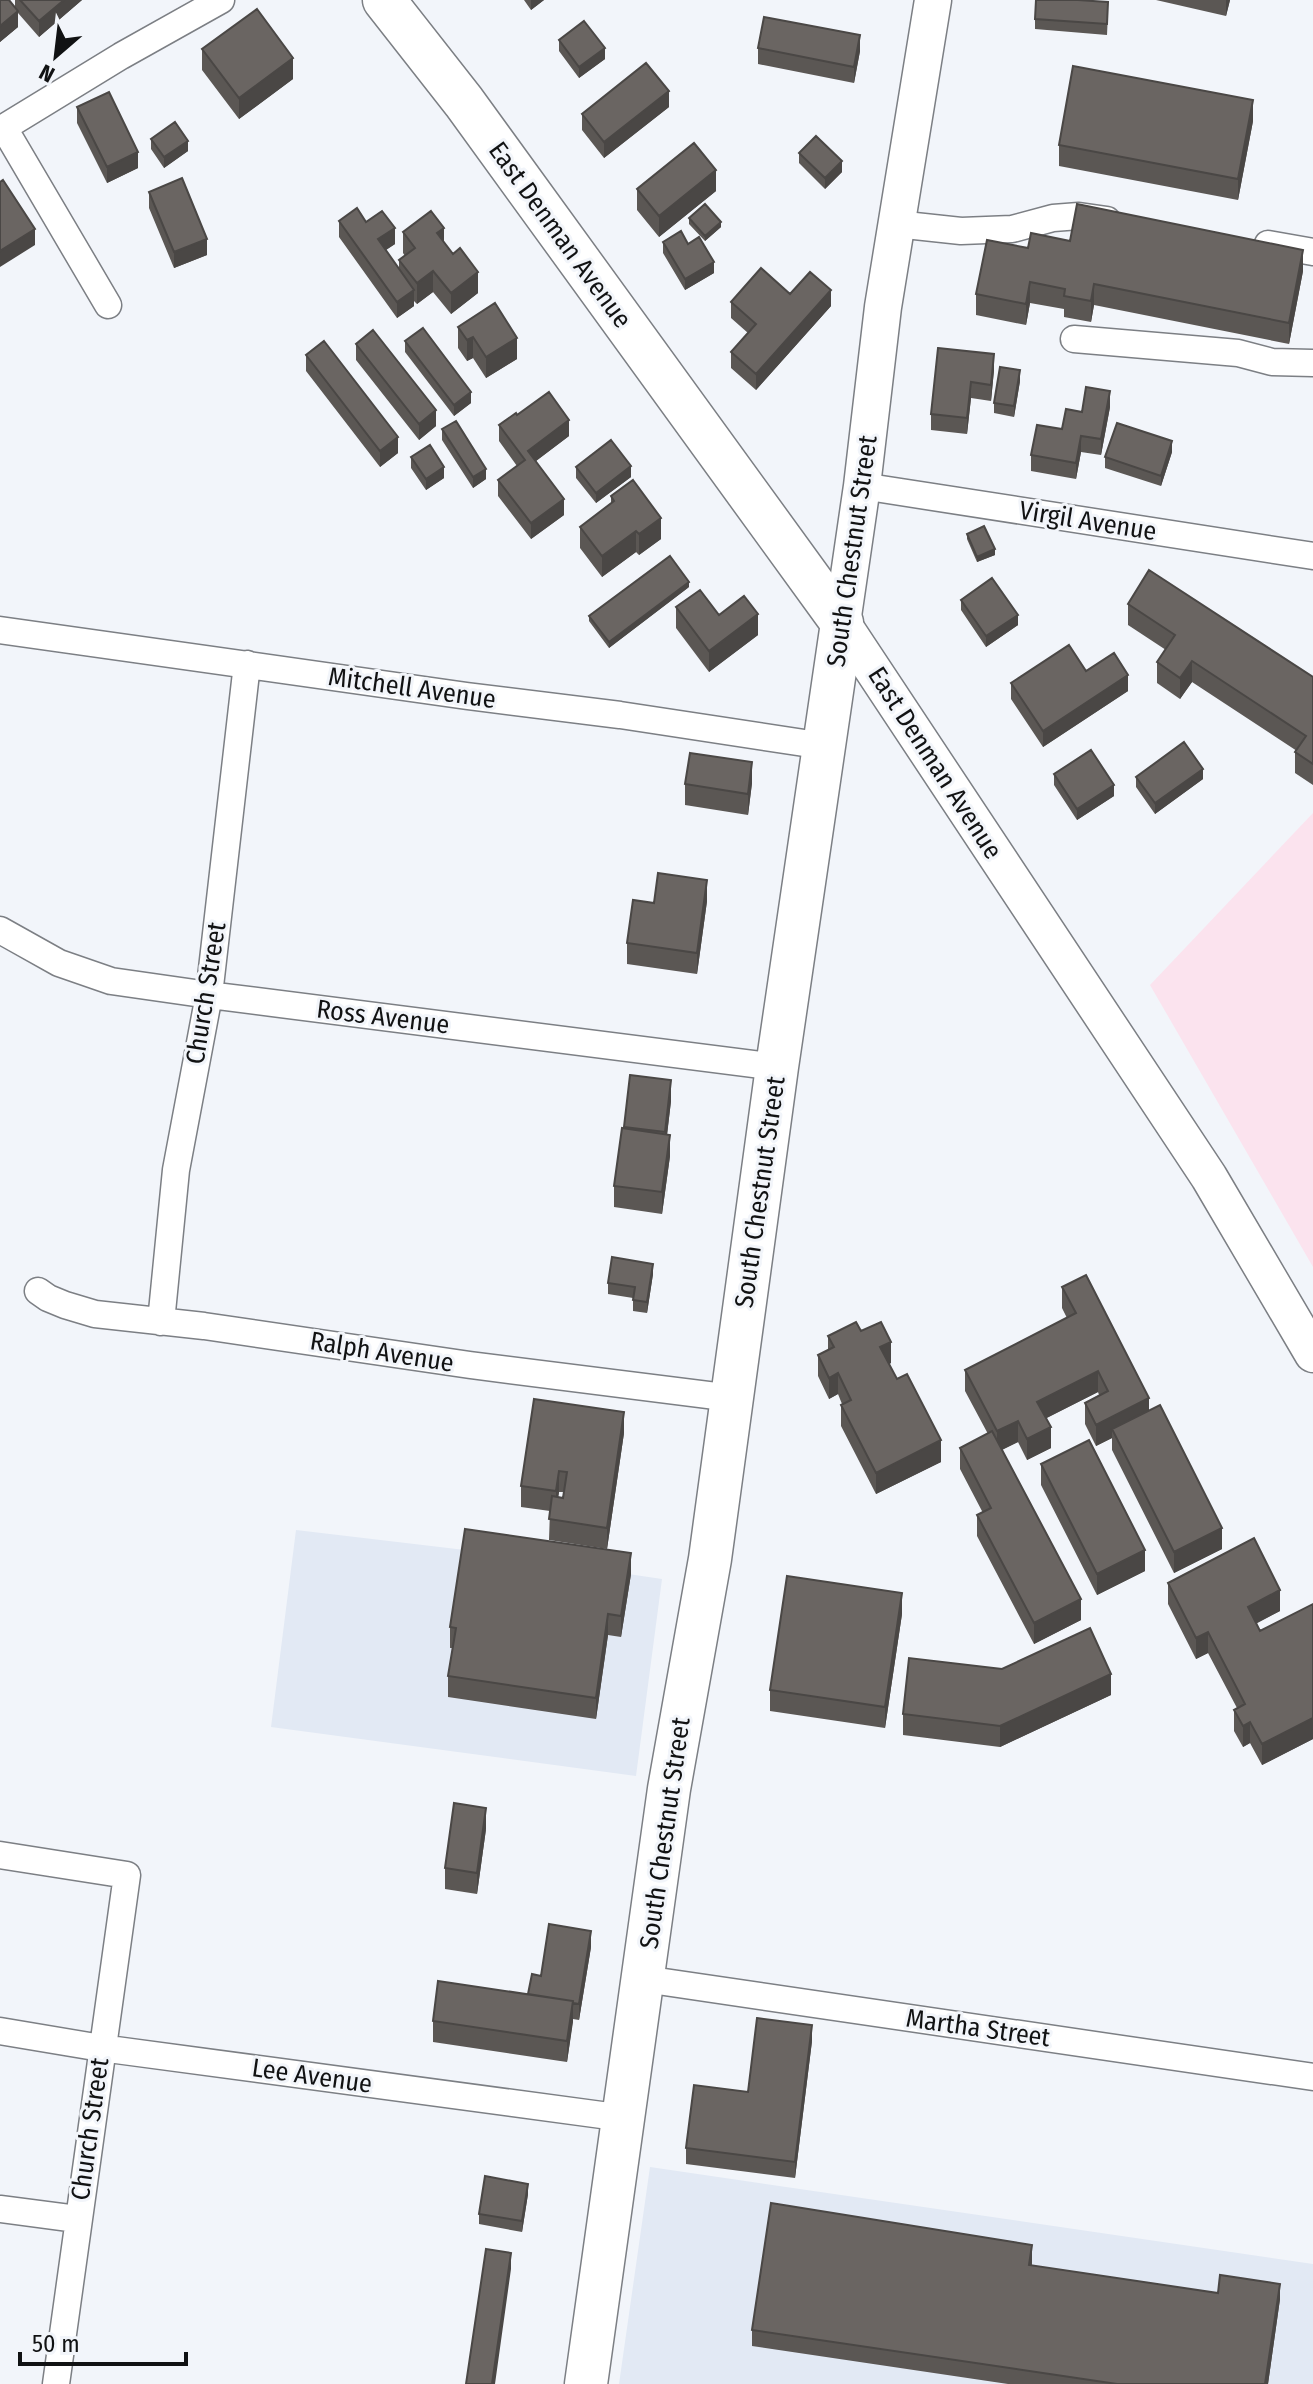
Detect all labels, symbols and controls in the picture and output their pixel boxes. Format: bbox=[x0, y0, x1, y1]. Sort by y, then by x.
north arrow bbox=[16, 16, 96, 96]
text: N bbox=[35, 58, 59, 88]
street label: East Denman Avenue bbox=[482, 136, 638, 334]
street label: South Chestnut Street bbox=[820, 433, 884, 669]
street label: Virgil Avenue bbox=[1017, 495, 1159, 547]
street label: Mitchell Avenue bbox=[326, 661, 498, 715]
street label: East Denman Avenue bbox=[861, 661, 1009, 865]
street label: Church Street bbox=[179, 919, 233, 1066]
street label: Ross Avenue bbox=[315, 993, 451, 1041]
street label: South Chestnut Street bbox=[728, 1074, 792, 1310]
street label: Ralph Avenue bbox=[308, 1325, 456, 1379]
street label: South Chestnut Street bbox=[633, 1715, 697, 1951]
street label: Martha Street bbox=[904, 2003, 1053, 2054]
street label: Lee Avenue bbox=[250, 2052, 374, 2100]
street label: Church Street bbox=[65, 2055, 115, 2202]
scale bar bbox=[20, 2316, 186, 2366]
text: 50 m bbox=[32, 2330, 80, 2358]

